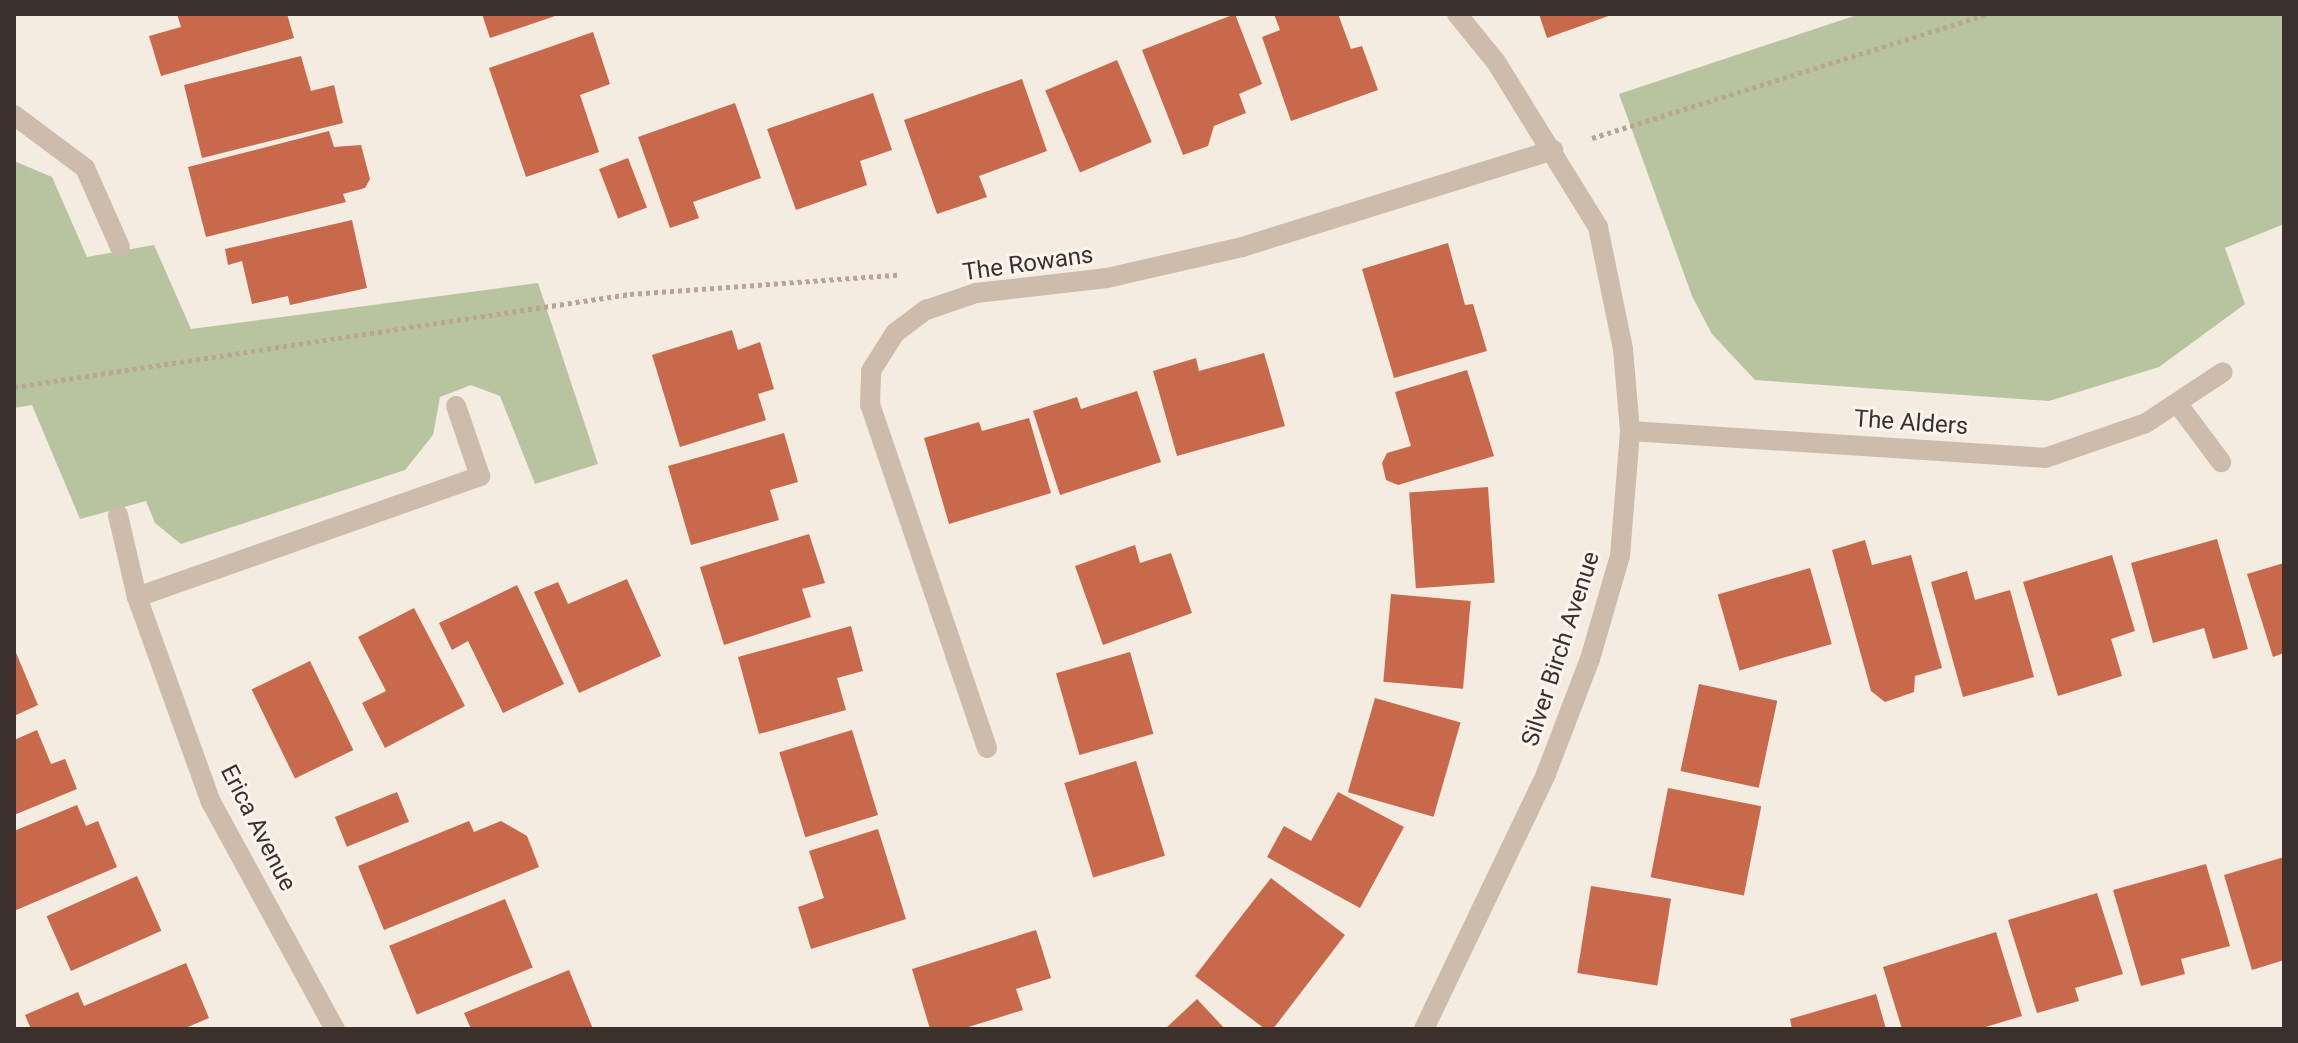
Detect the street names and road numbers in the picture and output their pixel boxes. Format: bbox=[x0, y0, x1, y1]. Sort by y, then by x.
street label: The Rowans bbox=[961, 241, 1095, 287]
street label: The Alders bbox=[1853, 405, 1969, 441]
street label: Silver Birch Avenue bbox=[1516, 548, 1606, 750]
street label: Erica Avenue bbox=[214, 760, 302, 896]

